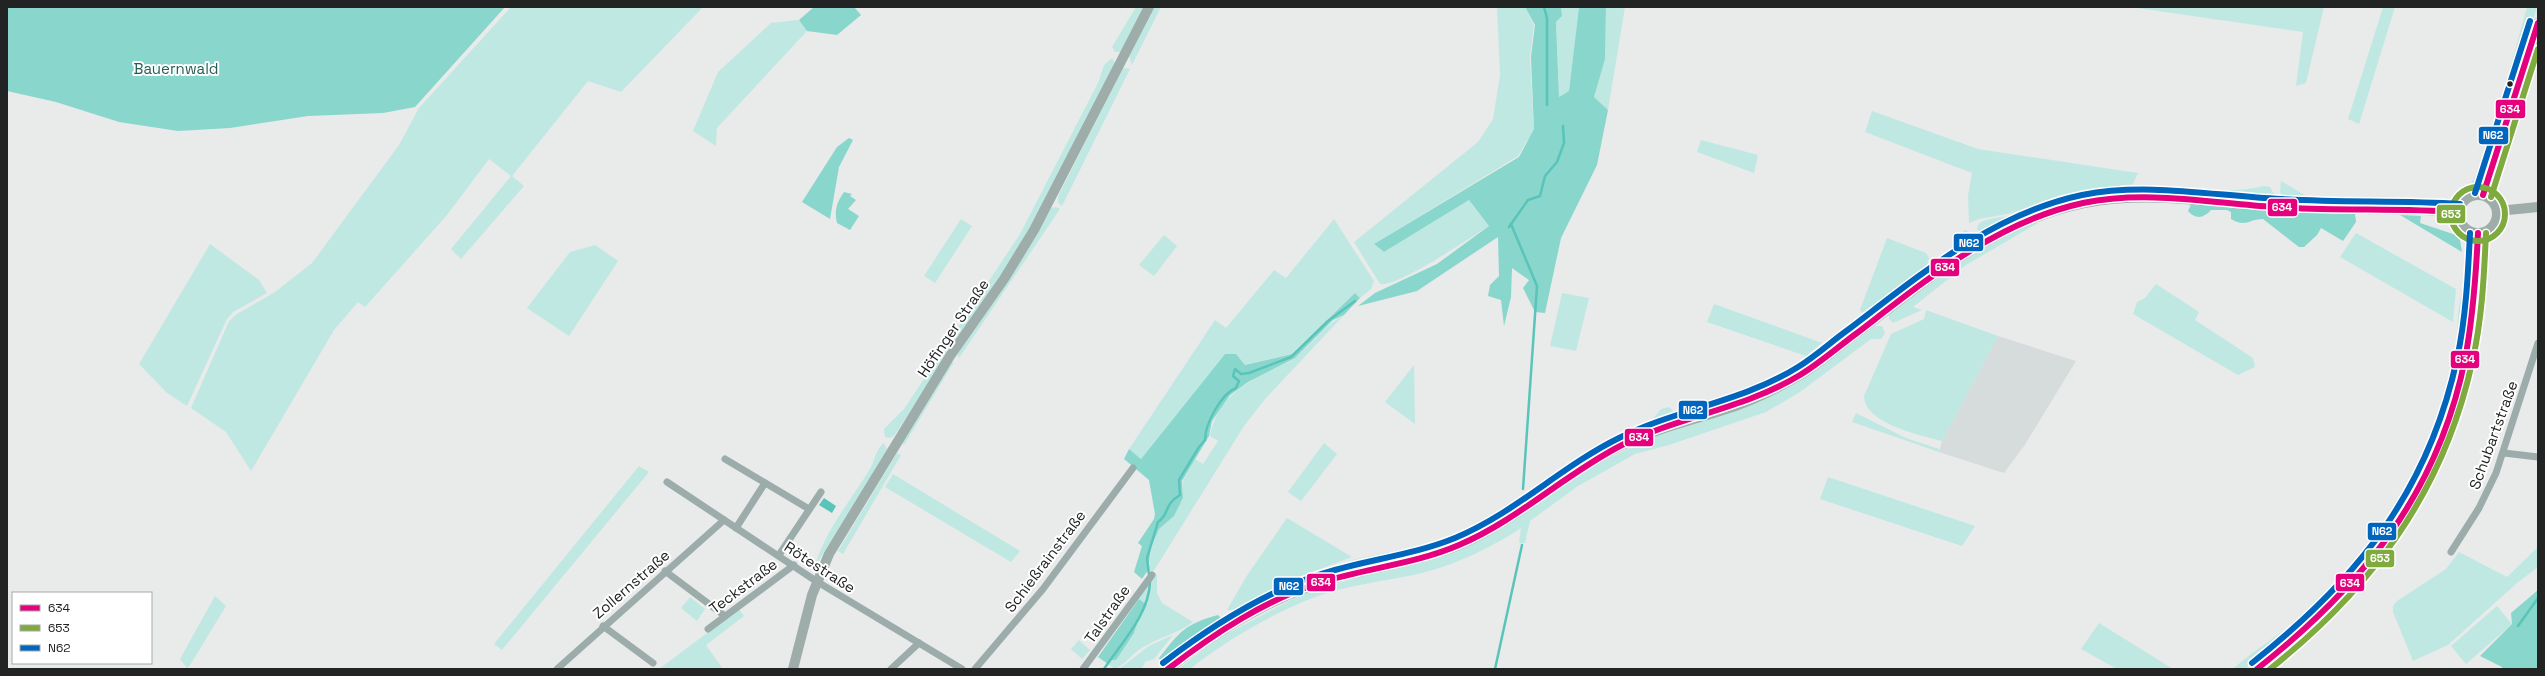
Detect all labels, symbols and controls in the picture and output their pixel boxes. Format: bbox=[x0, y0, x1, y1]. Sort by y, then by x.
park label: Bauernwald bbox=[133, 59, 219, 78]
unlabelled marker bbox=[2505, 79, 2515, 89]
line badge: 634 bbox=[2495, 99, 2526, 119]
text: 634 bbox=[2500, 102, 2520, 116]
line badge: N62 bbox=[2478, 126, 2509, 145]
text: N62 bbox=[2483, 128, 2504, 142]
line badge: 634 bbox=[2267, 198, 2298, 217]
text: 634 bbox=[2272, 200, 2292, 214]
line badge: 653 bbox=[2436, 204, 2466, 224]
text: 653 bbox=[2441, 207, 2461, 221]
line badge: N62 bbox=[1953, 233, 1984, 252]
text: N62 bbox=[1959, 236, 1980, 250]
line badge: 634 bbox=[1930, 258, 1960, 277]
text: 634 bbox=[1935, 260, 1955, 274]
street label: Höfinger Straße bbox=[913, 275, 993, 381]
line badge: 634 bbox=[2450, 350, 2480, 369]
text: 634 bbox=[2455, 352, 2475, 366]
street label: Schubartstraße bbox=[2465, 378, 2521, 492]
line badge: N62 bbox=[1678, 400, 1708, 420]
text: N62 bbox=[1683, 403, 1704, 417]
line badge: 634 bbox=[1624, 428, 1654, 447]
text: 634 bbox=[1629, 430, 1649, 444]
street label: Schießrainstraße bbox=[1000, 506, 1090, 616]
line badge: N62 bbox=[2367, 522, 2397, 541]
text: N62 bbox=[2372, 524, 2393, 538]
street label: Rötestraße bbox=[781, 537, 859, 597]
street label: Zollernstraße bbox=[589, 545, 673, 623]
line badge: 653 bbox=[2365, 549, 2395, 568]
text: 653 bbox=[2370, 551, 2390, 565]
street label: Teckstraße bbox=[705, 554, 781, 618]
line badge: 634 bbox=[1306, 573, 1336, 592]
line badge: 634 bbox=[2335, 573, 2365, 592]
text: 634 bbox=[1311, 575, 1331, 589]
text: 634 bbox=[2340, 576, 2360, 590]
line badge: N62 bbox=[1273, 577, 1304, 596]
text: N62 bbox=[1279, 579, 1300, 593]
street label: Talstraße bbox=[1080, 581, 1134, 647]
legend bbox=[12, 592, 152, 664]
text: 634 bbox=[48, 600, 71, 616]
text: 653 bbox=[48, 620, 70, 636]
text: N62 bbox=[48, 640, 71, 656]

